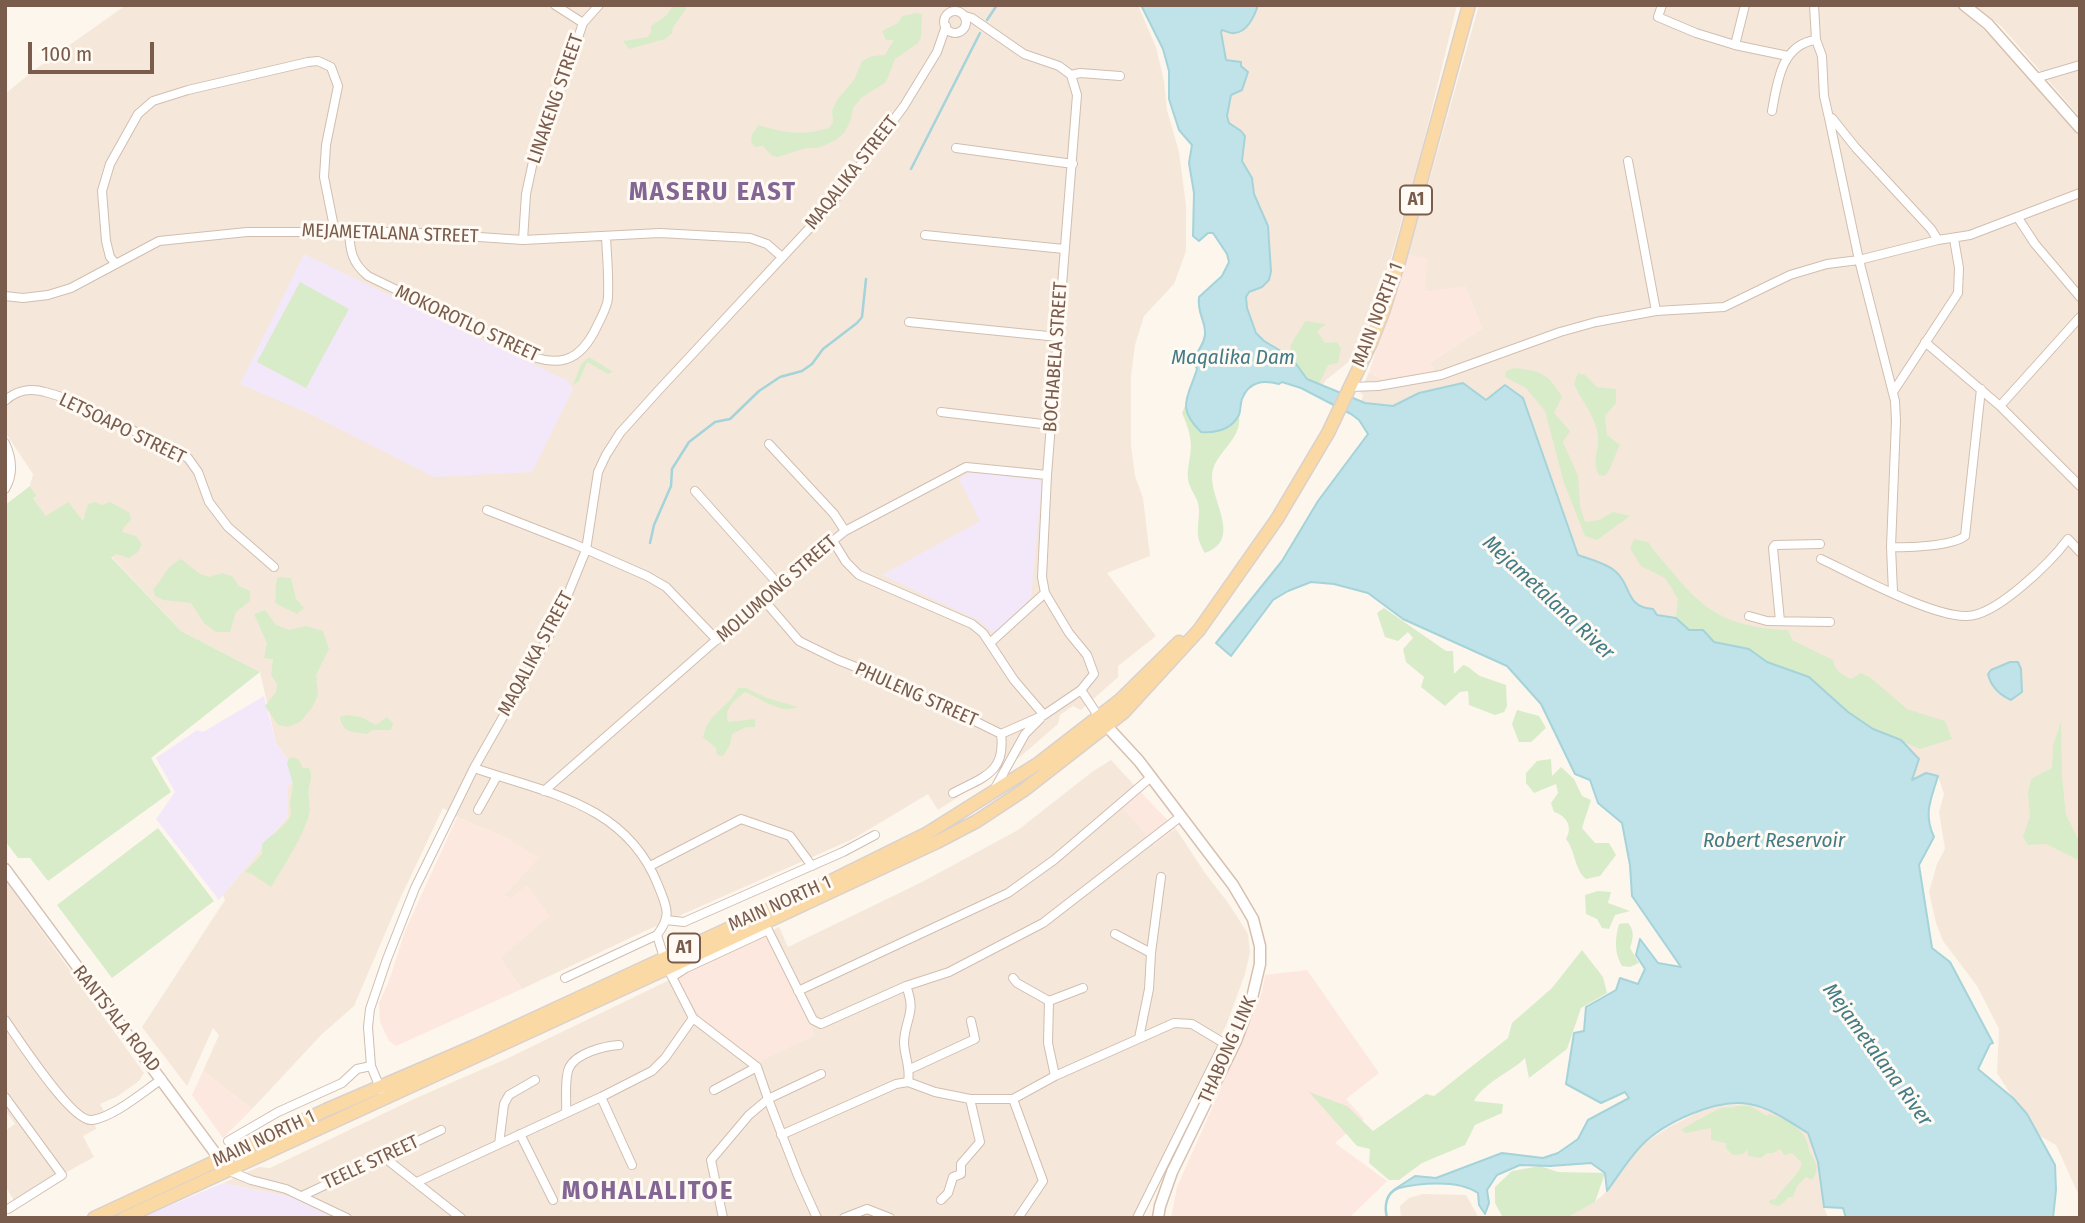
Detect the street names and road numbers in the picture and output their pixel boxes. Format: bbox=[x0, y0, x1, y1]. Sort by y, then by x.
street label: LINAKENG STREET bbox=[523, 31, 589, 167]
street label: MAQALIKA STREET bbox=[801, 112, 903, 234]
road number: A1 bbox=[1400, 186, 1432, 215]
street label: MEJAMETALANA STREET bbox=[301, 220, 479, 248]
street label: MAIN NORTH 1 bbox=[1348, 260, 1408, 370]
street label: MOKOROTLO STREET bbox=[392, 281, 542, 367]
street label: BOCHABELA STREET bbox=[1039, 281, 1073, 433]
street label: LETSOAPO STREET bbox=[55, 389, 189, 469]
street label: MOLUMONG STREET bbox=[712, 531, 842, 647]
street label: MAQALIKA STREET bbox=[494, 588, 578, 720]
street label: PHULENG STREET bbox=[851, 658, 981, 732]
street label: MAIN NORTH 1 bbox=[725, 871, 835, 937]
road number: A1 bbox=[668, 933, 700, 962]
street label: RANTS'ALA ROAD bbox=[67, 961, 165, 1077]
street label: THABONG LINK bbox=[1194, 993, 1262, 1107]
street label: MAIN NORTH 1 bbox=[209, 1105, 319, 1173]
street label: TEELE STREET bbox=[319, 1131, 423, 1195]

